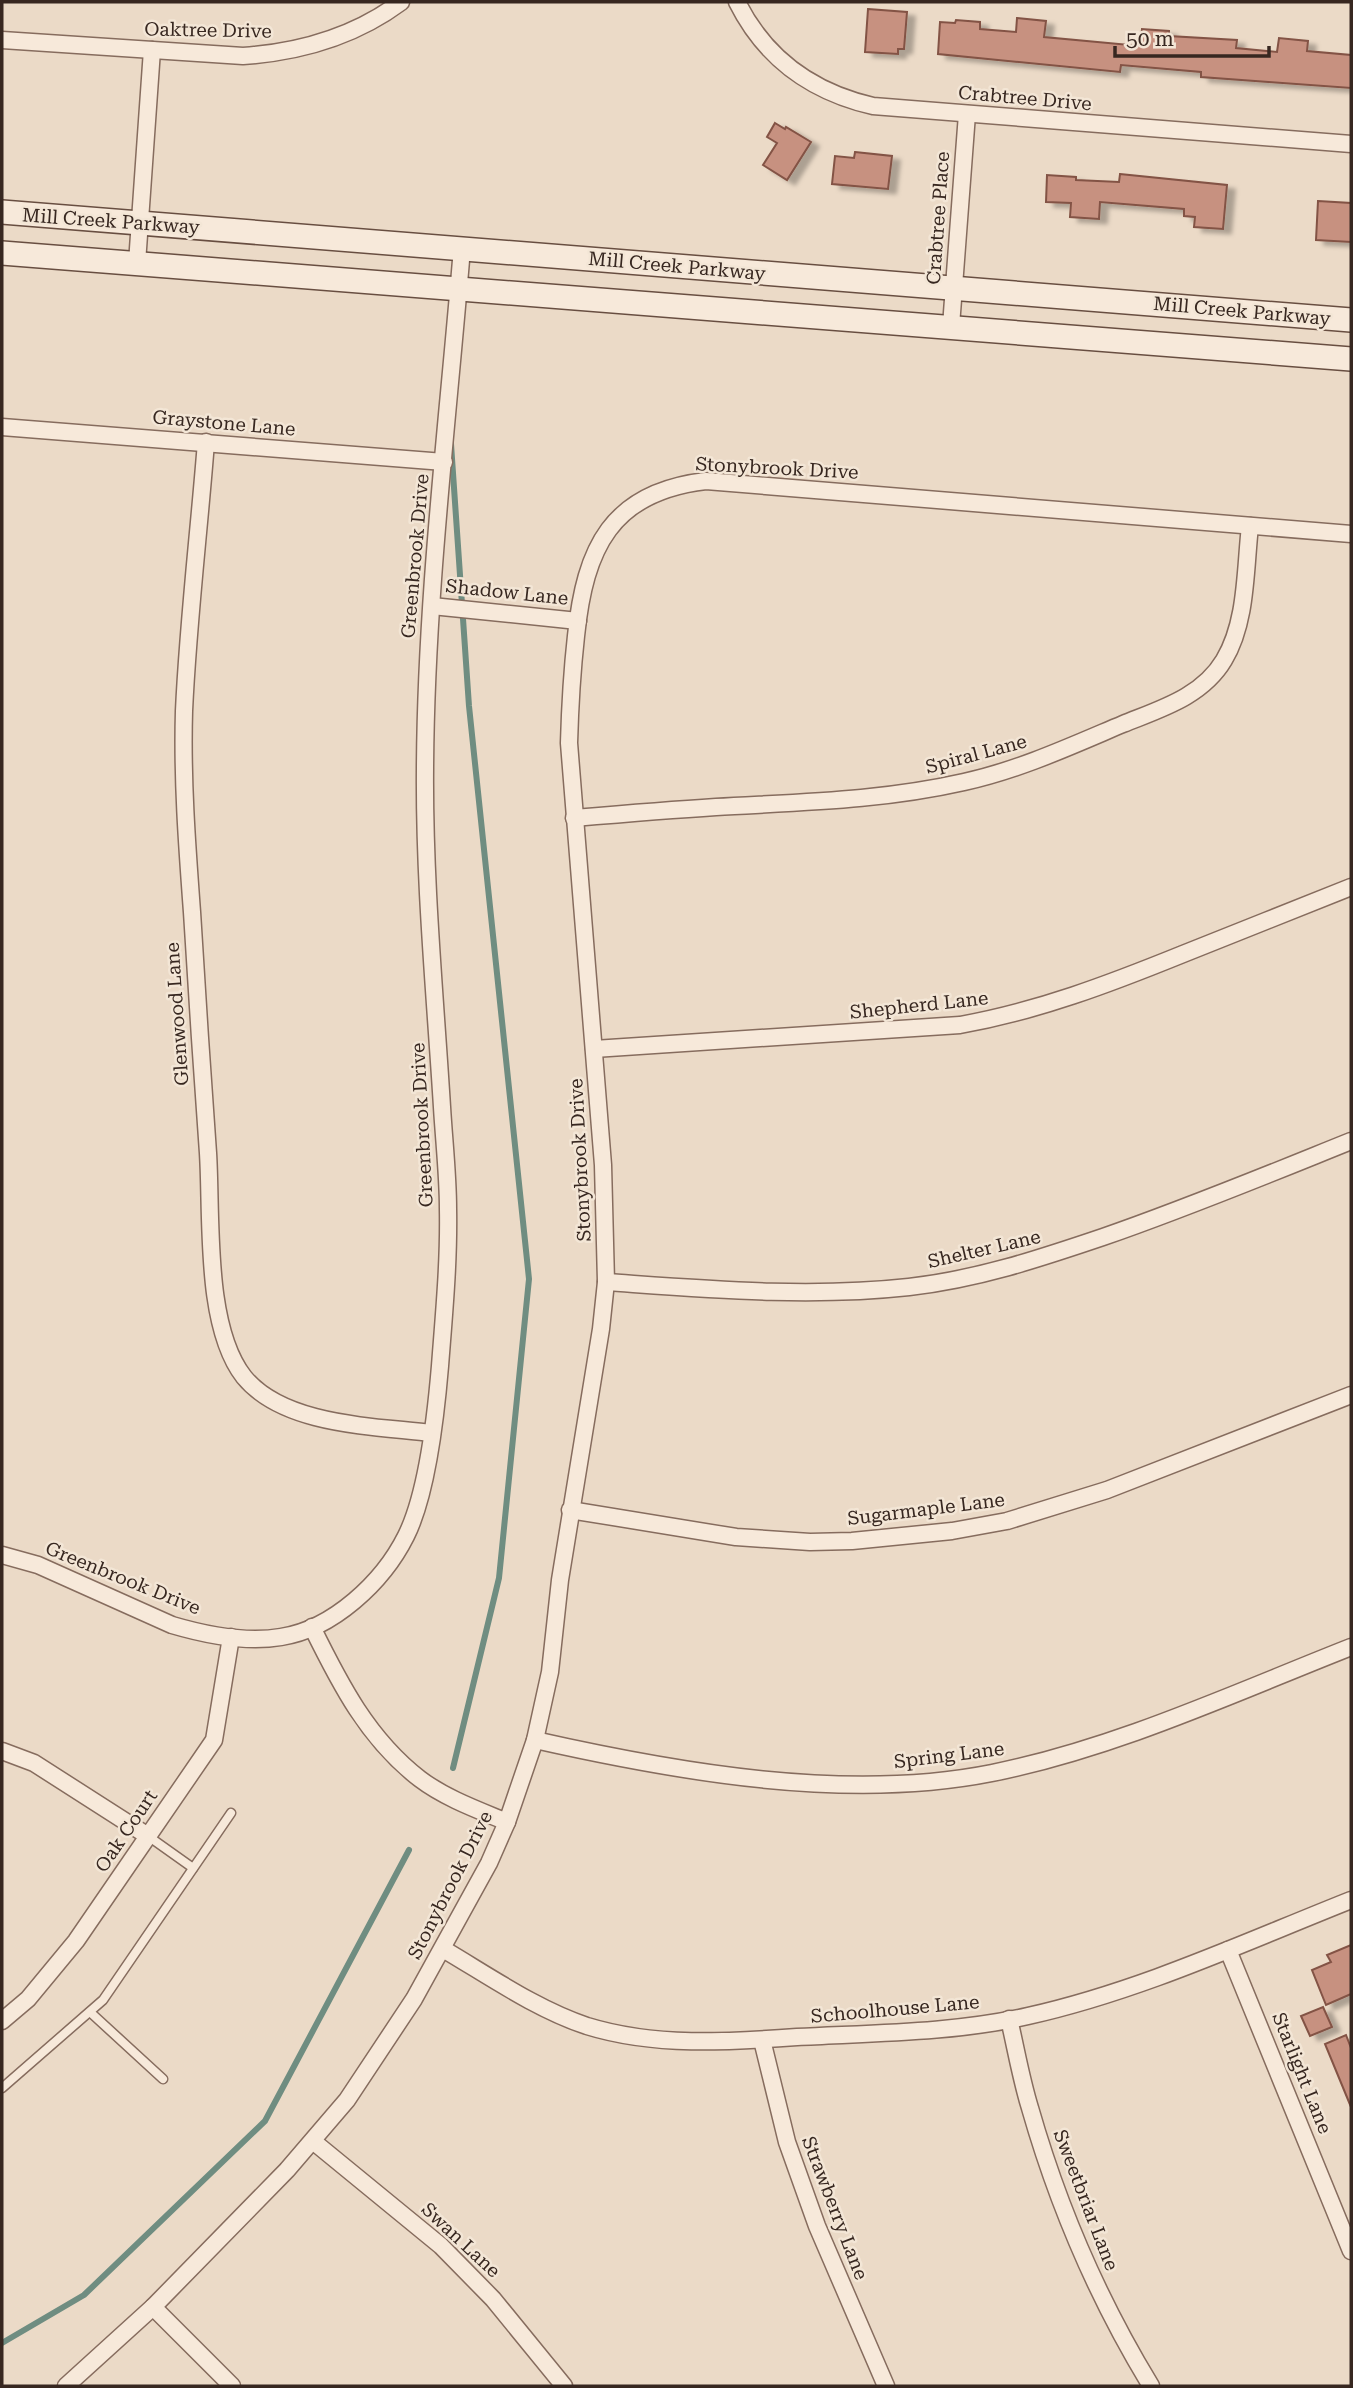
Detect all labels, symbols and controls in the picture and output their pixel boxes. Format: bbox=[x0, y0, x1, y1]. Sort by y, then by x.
scale bar bbox=[1115, 14, 1269, 58]
street label: Oaktree Drive bbox=[144, 17, 272, 43]
text: 50 m bbox=[1126, 27, 1174, 51]
street label: Crabtree Drive bbox=[957, 81, 1093, 115]
street label: Crabtree Place bbox=[922, 151, 954, 285]
street label: Mill Creek Parkway bbox=[22, 203, 201, 239]
street label: Mill Creek Parkway bbox=[587, 247, 767, 285]
street label: Mill Creek Parkway bbox=[1152, 292, 1332, 330]
street label: Graystone Lane bbox=[152, 405, 296, 441]
street label: Stonybrook Drive bbox=[695, 452, 859, 484]
street label: Greenbrook Drive bbox=[396, 473, 434, 639]
street label: Shadow Lane bbox=[445, 574, 569, 610]
street label: Spiral Lane bbox=[923, 729, 1029, 779]
street label: Glenwood Lane bbox=[161, 942, 193, 1086]
street label: Shepherd Lane bbox=[849, 986, 989, 1024]
street label: Greenbrook Drive bbox=[406, 1042, 438, 1208]
street label: Stonybrook Drive bbox=[564, 1078, 596, 1242]
street label: Shelter Lane bbox=[925, 1225, 1043, 1273]
street label: Sugarmaple Lane bbox=[846, 1488, 1006, 1530]
street label: Greenbrook Drive bbox=[42, 1536, 204, 1620]
street label: Spring Lane bbox=[893, 1737, 1005, 1773]
street label: Oak Court bbox=[90, 1785, 162, 1877]
street label: Stonybrook Drive bbox=[403, 1807, 497, 1963]
street label: Schoolhouse Lane bbox=[810, 1990, 980, 2028]
street label: Starlight Lane bbox=[1267, 2009, 1337, 2137]
street label: Sweetbriar Lane bbox=[1049, 2126, 1123, 2274]
street label: Strawberry Lane bbox=[797, 2133, 873, 2283]
street label: Swan Lane bbox=[417, 2198, 505, 2282]

